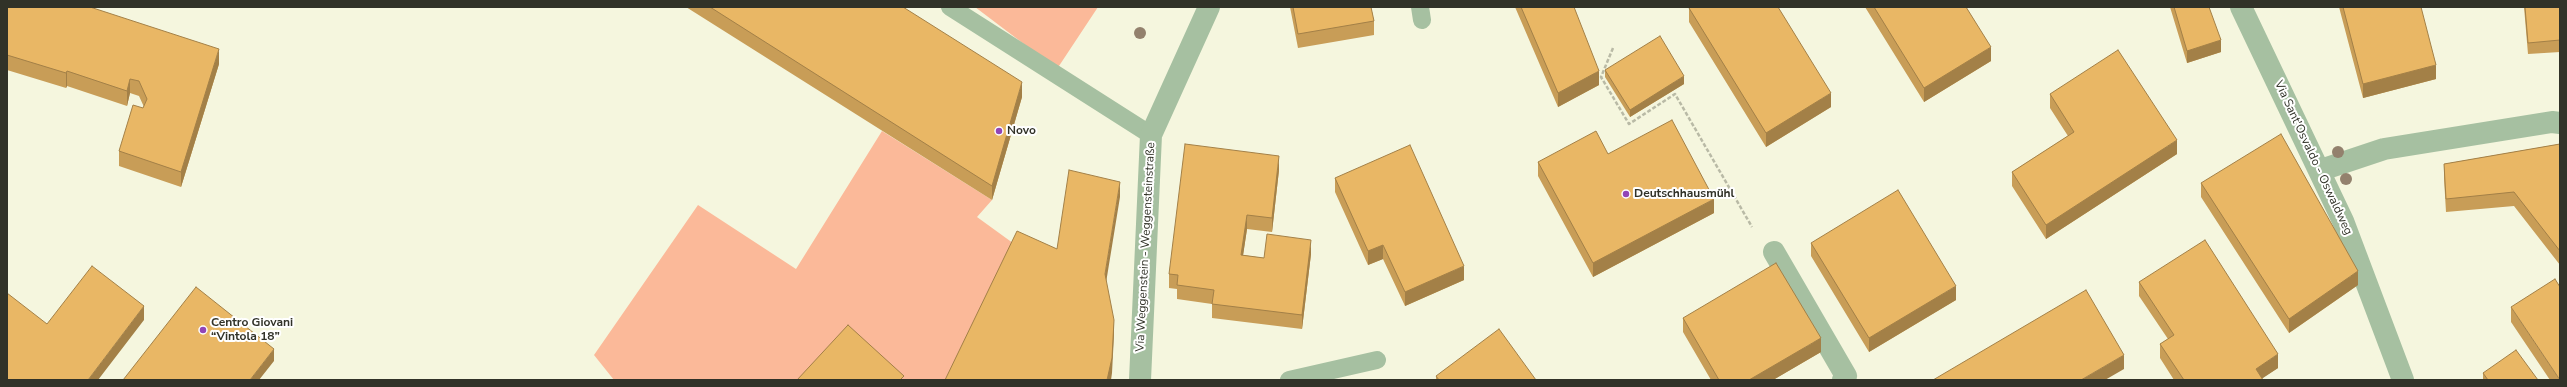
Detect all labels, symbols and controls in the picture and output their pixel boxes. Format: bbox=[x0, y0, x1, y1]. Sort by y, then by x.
street label: Via Sant'Osvaldo - Oswaldweg bbox=[2271, 79, 2355, 237]
place label: Novo bbox=[1007, 124, 1036, 138]
marker: Novo bbox=[994, 126, 1004, 136]
street label: Via Weggenstein - Weggensteinstraße bbox=[1133, 142, 1159, 352]
place label: Deutschhausmühl bbox=[1634, 187, 1734, 201]
marker: Deutschhausmühl bbox=[1621, 189, 1631, 199]
place label: Centro Giovani “Vintola 18” bbox=[211, 316, 293, 344]
marker: Centro Giovani “Vintola 18” bbox=[198, 325, 208, 335]

